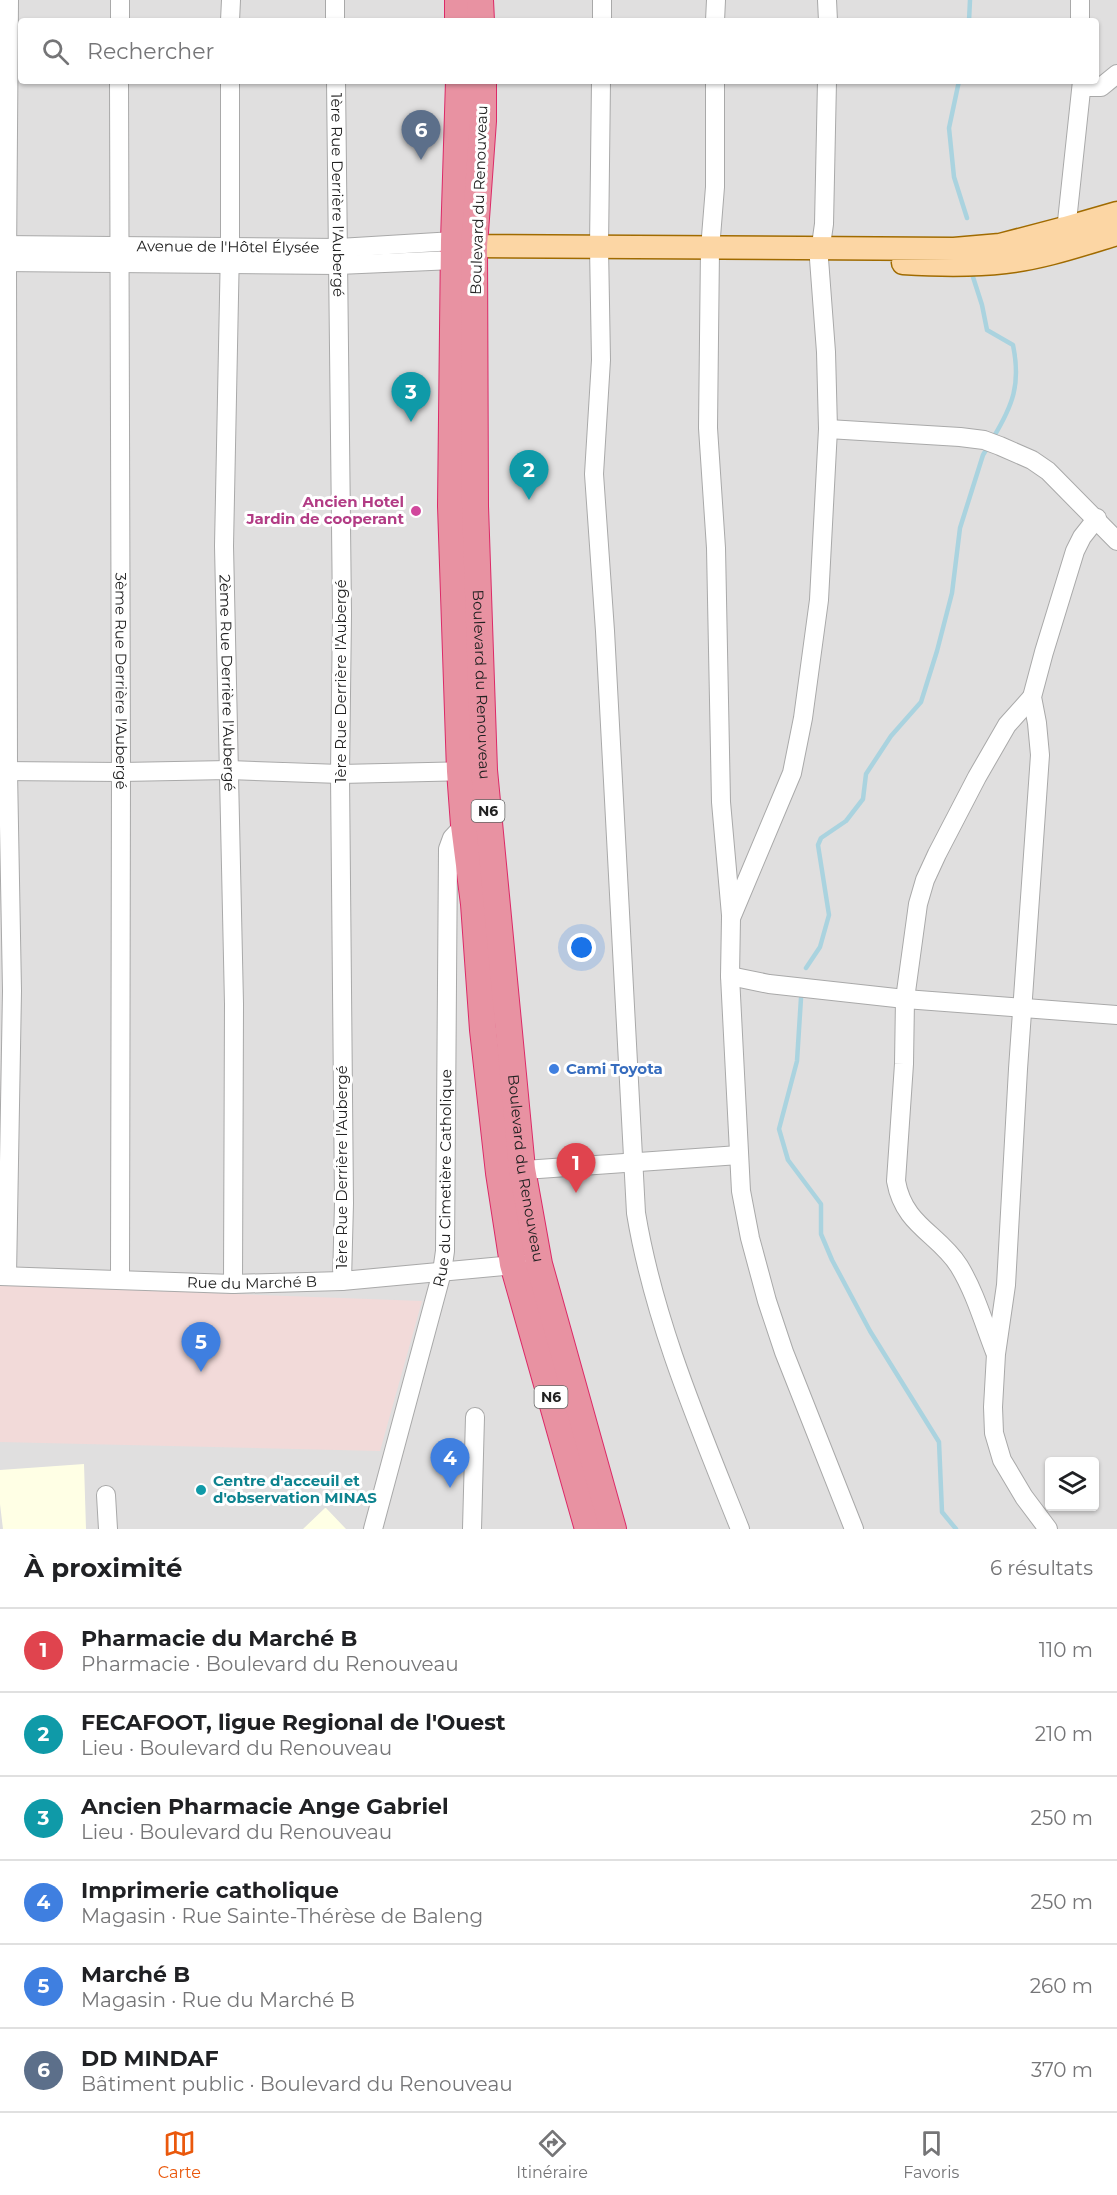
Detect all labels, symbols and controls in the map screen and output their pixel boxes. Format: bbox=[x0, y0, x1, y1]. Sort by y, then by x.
search box bbox=[18, 18, 1099, 84]
icon: search bbox=[39, 35, 72, 68]
text: Rechercher bbox=[87, 38, 214, 65]
street label: 1ère Rue Derrière l'Aubergé bbox=[327, 93, 348, 297]
street label: Boulevard du Renouveau bbox=[466, 105, 491, 295]
pin: 6 bbox=[402, 110, 440, 160]
street label: Avenue de l'Hôtel Élysée bbox=[137, 236, 319, 257]
pin: 3 bbox=[392, 372, 430, 422]
pin: 2 bbox=[510, 450, 548, 500]
place label: Ancien Hotel Jardin de cooperant bbox=[245, 492, 404, 528]
marker: Ancien Hotel Jardin de cooperant bbox=[409, 504, 423, 518]
street label: 3ème Rue Derrière l'Aubergé bbox=[111, 572, 131, 790]
street label: 2ème Rue Derrière l'Aubergé bbox=[216, 574, 239, 792]
street label: 1ère Rue Derrière l'Aubergé bbox=[331, 579, 350, 783]
street label: Boulevard du Renouveau bbox=[469, 589, 495, 780]
road number: N6 bbox=[472, 800, 504, 822]
your location bbox=[567, 933, 596, 962]
place label: Cami Toyota bbox=[566, 1059, 663, 1078]
marker: Cami Toyota bbox=[547, 1062, 561, 1076]
street label: 1ère Rue Derrière l'Aubergé bbox=[332, 1065, 351, 1269]
street label: Rue du Cimetière Catholique bbox=[428, 1069, 455, 1289]
street label: Boulevard du Renouveau bbox=[504, 1073, 549, 1264]
pin: 1 bbox=[556, 1144, 596, 1193]
street label: Rue du Marché B bbox=[187, 1272, 317, 1293]
pin: 5 bbox=[182, 1322, 220, 1372]
road number: N6 bbox=[534, 1386, 568, 1408]
pin: 4 bbox=[430, 1438, 470, 1488]
map controls bbox=[1045, 1457, 1099, 1511]
button: layers bbox=[1045, 1457, 1099, 1511]
place label: Centre d'acceuil et d'observation MINAS bbox=[213, 1471, 377, 1507]
marker: Centre d'acceuil et d'observation MINAS bbox=[194, 1483, 208, 1497]
text: À proximité bbox=[24, 1552, 183, 1584]
text: 6 résultats bbox=[990, 1556, 1093, 1580]
text: Pharmacie du Marché B bbox=[81, 1625, 357, 1652]
text: 1 bbox=[40, 1638, 47, 1662]
text: 110 m bbox=[1039, 1638, 1093, 1662]
text: Pharmacie · Boulevard du Renouveau bbox=[81, 1652, 459, 1676]
text: FECAFOOT, ligue Regional de l'Ouest bbox=[81, 1709, 505, 1736]
text: 2 bbox=[38, 1722, 49, 1746]
text: 210 m bbox=[1035, 1722, 1093, 1746]
text: Lieu · Boulevard du Renouveau bbox=[81, 1736, 392, 1760]
text: Ancien Pharmacie Ange Gabriel bbox=[81, 1793, 449, 1820]
text: 3 bbox=[38, 1806, 49, 1830]
text: 250 m bbox=[1031, 1806, 1093, 1830]
text: Lieu · Boulevard du Renouveau bbox=[81, 1820, 392, 1844]
text: Imprimerie catholique bbox=[81, 1877, 339, 1904]
text: 4 bbox=[37, 1890, 50, 1914]
text: 250 m bbox=[1031, 1890, 1093, 1914]
text: Magasin · Rue Sainte-Thérèse de Baleng bbox=[81, 1904, 483, 1928]
text: Marché B bbox=[81, 1961, 190, 1988]
text: 5 bbox=[38, 1974, 49, 1998]
text: 260 m bbox=[1030, 1974, 1093, 1998]
text: Magasin · Rue du Marché B bbox=[81, 1988, 355, 2012]
text: DD MINDAF bbox=[81, 2045, 218, 2072]
text: 6 bbox=[37, 2058, 50, 2082]
text: 370 m bbox=[1031, 2058, 1093, 2082]
text: Bâtiment public · Boulevard du Renouveau bbox=[81, 2072, 513, 2096]
tab: Carte bbox=[158, 2127, 201, 2182]
tab: Itinéraire bbox=[516, 2127, 588, 2182]
tab: Favoris bbox=[903, 2127, 959, 2182]

